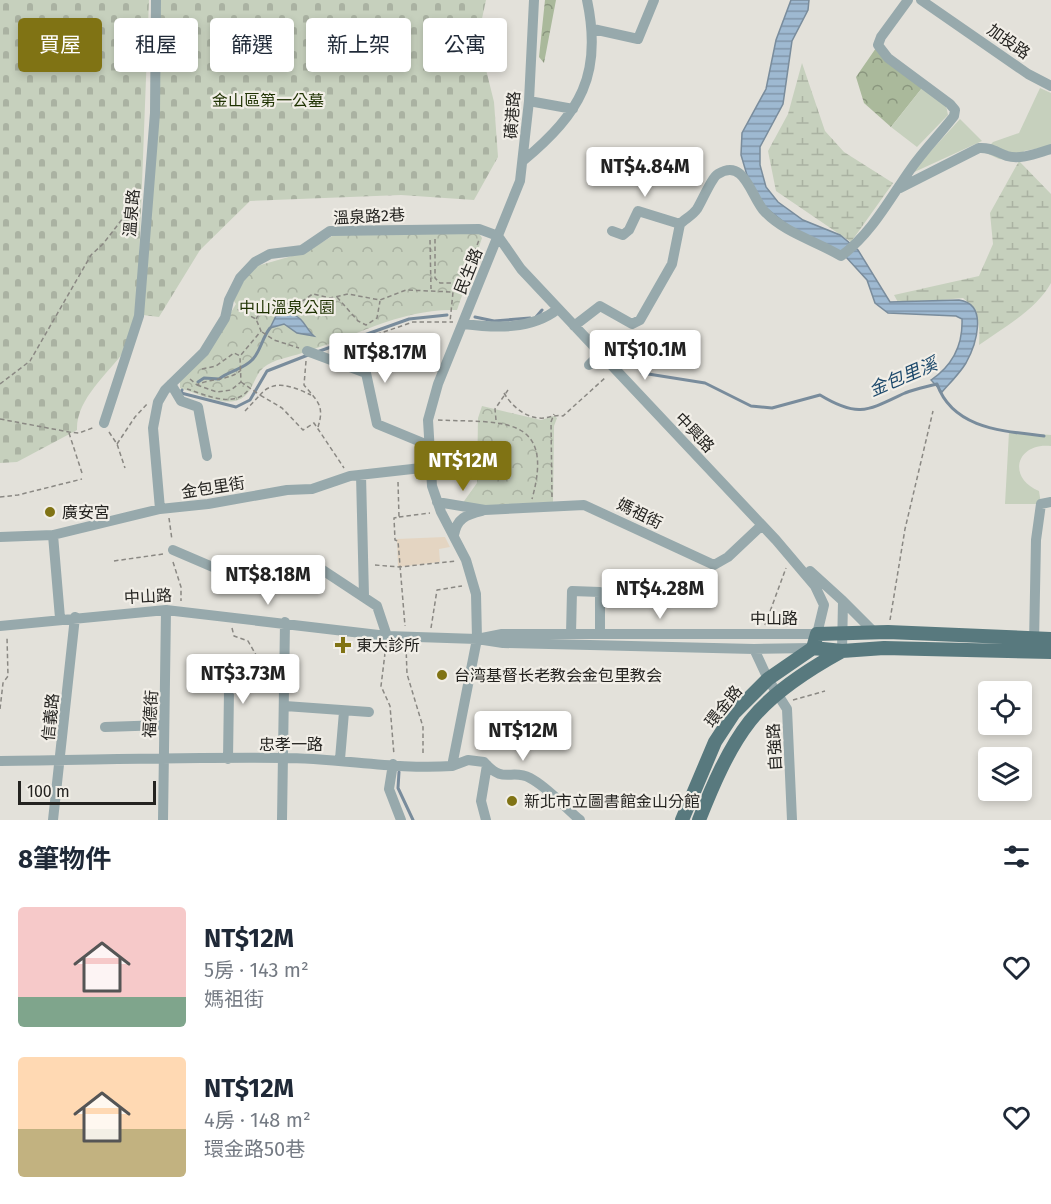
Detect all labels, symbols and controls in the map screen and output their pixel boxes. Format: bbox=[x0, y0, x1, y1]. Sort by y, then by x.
chip: 買屋 bbox=[18, 18, 102, 72]
chip: 租屋 bbox=[114, 18, 198, 72]
chip: 篩選 bbox=[210, 18, 294, 72]
chip: 新上架 bbox=[306, 18, 411, 72]
chip: 公寓 bbox=[423, 18, 507, 72]
street label: 加投路 bbox=[984, 20, 1034, 63]
street label: 磺港路 bbox=[501, 90, 524, 140]
park label: 金山區第一公墓 bbox=[212, 91, 324, 110]
pin: NT$4.84M bbox=[583, 147, 707, 198]
text: NT$4.84M bbox=[600, 154, 690, 178]
street label: 溫泉路 bbox=[120, 188, 143, 238]
street label: 溫泉路2巷 bbox=[333, 205, 405, 228]
street label: 民生路 bbox=[451, 245, 486, 297]
park label: 中山溫泉公園 bbox=[239, 298, 335, 317]
pin: NT$10.1M bbox=[583, 330, 707, 381]
pin: NT$8.17M bbox=[323, 333, 447, 384]
text: NT$10.1M bbox=[604, 337, 686, 361]
text: NT$8.17M bbox=[343, 340, 427, 364]
water label: 金包里溪 bbox=[866, 352, 943, 401]
street label: 中興路 bbox=[671, 408, 718, 456]
pin: NT$12M bbox=[414, 441, 512, 492]
text: NT$12M bbox=[428, 448, 498, 472]
street label: 金包里街 bbox=[180, 473, 246, 502]
street label: 媽祖街 bbox=[614, 494, 666, 533]
place label: 廣安宮 bbox=[62, 503, 110, 522]
marker: 廣安宮 bbox=[43, 505, 57, 519]
pin: NT$8.18M bbox=[206, 555, 330, 606]
text: NT$8.18M bbox=[225, 562, 311, 586]
pin: NT$4.28M bbox=[598, 569, 722, 620]
text: NT$4.28M bbox=[616, 576, 704, 600]
street label: 中山路 bbox=[124, 586, 172, 607]
street label: 中山路 bbox=[750, 609, 798, 628]
marker: 東大診所 bbox=[334, 636, 352, 654]
place label: 東大診所 bbox=[356, 636, 420, 655]
pin: NT$3.73M bbox=[181, 654, 305, 705]
text: NT$3.73M bbox=[200, 661, 286, 685]
place label: 台湾基督长老教会金包里教会 bbox=[454, 666, 662, 685]
marker: 台湾基督长老教会金包里教会 bbox=[435, 668, 449, 682]
map controls bbox=[978, 681, 1032, 801]
button: locate bbox=[978, 681, 1032, 735]
street label: 環金路 bbox=[701, 682, 746, 731]
street label: 福德街 bbox=[140, 690, 161, 738]
street label: 信義路 bbox=[39, 692, 62, 742]
pin: NT$12M bbox=[474, 711, 572, 762]
text: NT$12M bbox=[488, 718, 558, 742]
street label: 自強路 bbox=[764, 723, 785, 771]
street label: 忠孝一路 bbox=[259, 735, 323, 754]
button: layers bbox=[978, 747, 1032, 801]
scale bar bbox=[18, 778, 156, 806]
text: 100 m bbox=[27, 782, 70, 801]
place label: 新北市立圖書館金山分館 bbox=[524, 792, 700, 811]
marker: 新北市立圖書館金山分館 bbox=[505, 794, 519, 808]
icon: filters bbox=[1000, 840, 1033, 873]
text: 8筆物件 bbox=[18, 844, 111, 875]
text: NT$12M bbox=[204, 923, 294, 954]
icon: home bbox=[66, 931, 138, 1003]
icon: heart bbox=[1000, 951, 1033, 984]
text: 5房 · 143 m² bbox=[204, 958, 309, 982]
text: 媽祖街 bbox=[204, 987, 264, 1011]
text: NT$12M bbox=[204, 1073, 294, 1104]
icon: home bbox=[66, 1081, 138, 1153]
icon: heart bbox=[1000, 1101, 1033, 1134]
text: 4房 · 148 m² bbox=[204, 1108, 311, 1132]
text: 環金路50巷 bbox=[204, 1137, 305, 1161]

